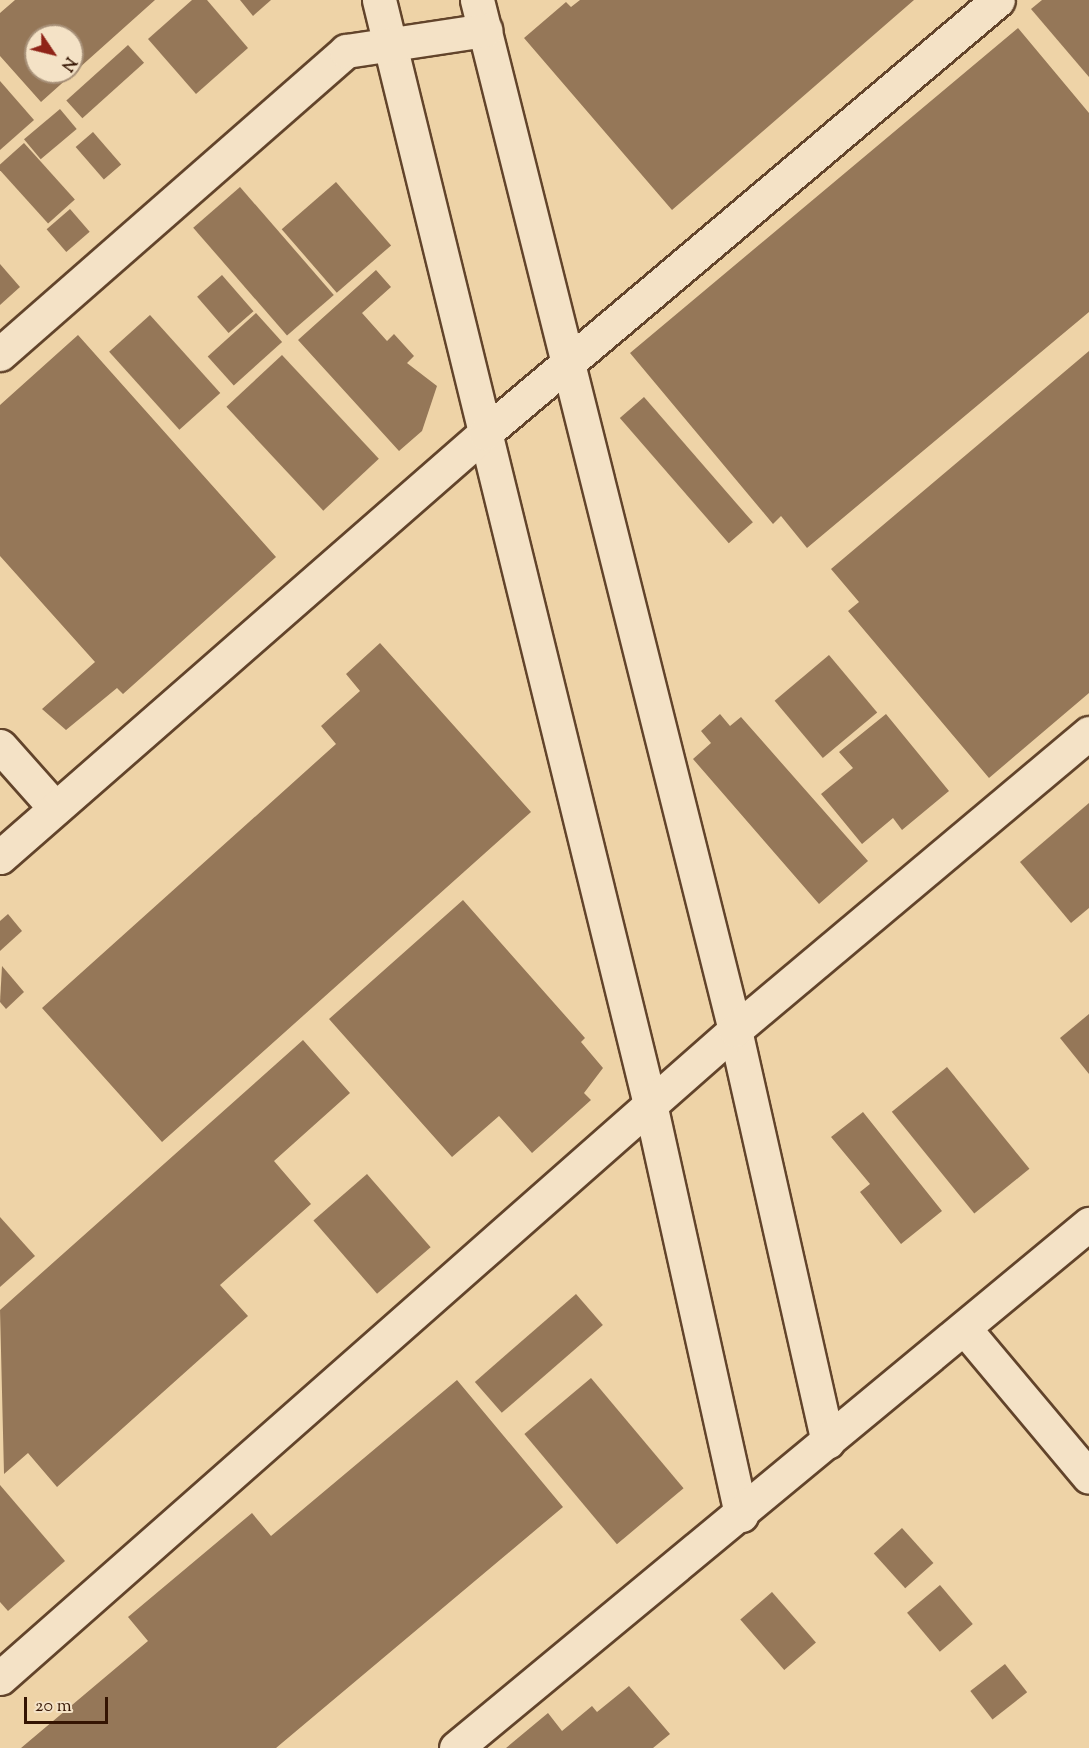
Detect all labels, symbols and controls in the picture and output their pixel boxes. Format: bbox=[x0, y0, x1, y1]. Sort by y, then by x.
north arrow bbox=[24, 24, 84, 84]
text: N bbox=[54, 52, 81, 75]
scale bar bbox=[27, 1685, 111, 1723]
text: 20 m bbox=[35, 1694, 72, 1720]

